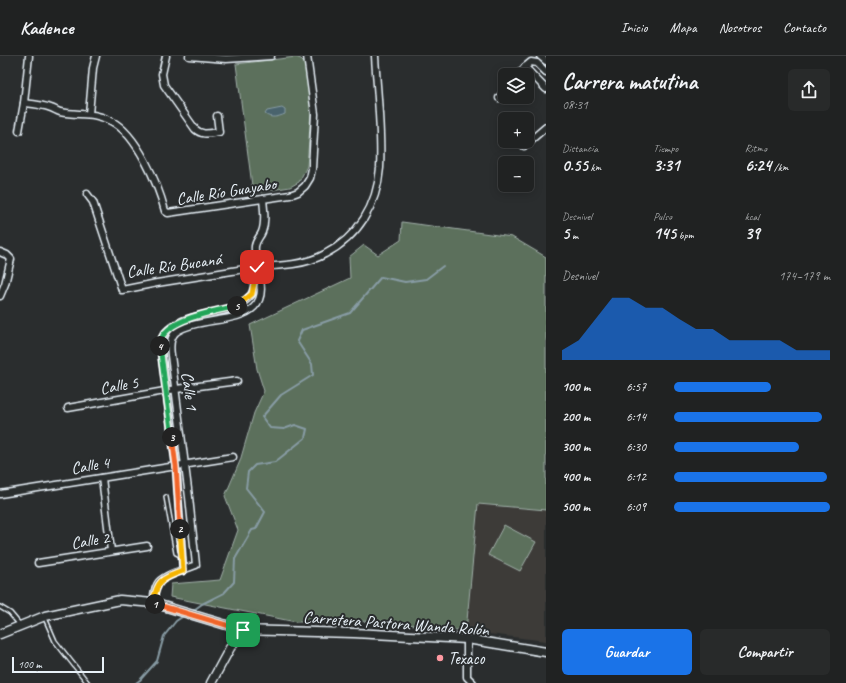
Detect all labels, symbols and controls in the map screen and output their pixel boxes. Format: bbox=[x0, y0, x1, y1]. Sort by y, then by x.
text: Kadence bbox=[20, 16, 74, 40]
text: Inicio bbox=[621, 19, 648, 36]
text: Mapa bbox=[670, 19, 697, 36]
text: Nosotros bbox=[719, 19, 761, 36]
text: Contacto bbox=[783, 19, 826, 36]
map controls bbox=[498, 68, 534, 192]
button: layers bbox=[498, 68, 534, 104]
text: Carrera matutina bbox=[562, 68, 697, 96]
button: share bbox=[788, 69, 830, 111]
text: 08:31 bbox=[562, 97, 588, 113]
button: + bbox=[498, 112, 534, 148]
text: Distancia bbox=[562, 141, 598, 155]
text: Tiempo bbox=[653, 141, 678, 155]
text: Ritmo bbox=[745, 141, 767, 155]
text: 0.55 bbox=[562, 155, 588, 176]
text: 3:31 bbox=[653, 155, 680, 176]
text: 6:24 bbox=[745, 155, 771, 176]
button: − bbox=[498, 156, 534, 192]
text: km bbox=[588, 160, 601, 174]
text: /km bbox=[771, 160, 788, 174]
street label: Calle Río Guayabo bbox=[175, 173, 279, 210]
text: Desnivel bbox=[562, 209, 592, 223]
text: Pulso bbox=[653, 209, 672, 223]
text: kcal bbox=[745, 209, 759, 223]
text: 5 bbox=[562, 223, 569, 244]
text: 145 bbox=[653, 223, 676, 244]
text: 39 bbox=[745, 223, 760, 244]
text: m bbox=[569, 228, 578, 242]
text: bpm bbox=[676, 228, 694, 242]
street label: Calle Río Bucaná bbox=[125, 248, 225, 283]
pin bbox=[240, 250, 274, 284]
icon: check bbox=[246, 256, 268, 278]
text: Desnivel bbox=[562, 268, 597, 284]
text: 174–179 m bbox=[779, 268, 830, 284]
pin: 5 bbox=[227, 296, 247, 316]
text: 5 bbox=[235, 299, 239, 313]
pin: 4 bbox=[150, 336, 170, 356]
text: 4 bbox=[158, 339, 162, 353]
street label: Calle 1 bbox=[176, 371, 203, 413]
street label: Calle 5 bbox=[98, 372, 141, 399]
text: 100 m bbox=[562, 379, 590, 395]
text: 6:57 bbox=[626, 379, 646, 395]
text: 200 m bbox=[562, 409, 590, 425]
text: 6:14 bbox=[626, 409, 646, 425]
pin: 3 bbox=[162, 427, 182, 447]
text: 3 bbox=[170, 430, 174, 444]
text: 300 m bbox=[562, 439, 590, 455]
text: 6:30 bbox=[626, 439, 646, 455]
street label: Calle 4 bbox=[69, 452, 113, 479]
text: 400 m bbox=[562, 469, 590, 485]
text: 6:12 bbox=[626, 469, 646, 485]
text: 500 m bbox=[562, 499, 590, 515]
text: 6:09 bbox=[626, 499, 646, 515]
pin: 2 bbox=[170, 519, 190, 539]
text: 2 bbox=[178, 522, 182, 536]
street label: Calle 2 bbox=[69, 527, 112, 554]
pin: 1 bbox=[145, 594, 165, 614]
text: 1 bbox=[153, 597, 157, 611]
street label: Carretera Pastora Wanda Rolón bbox=[302, 607, 491, 641]
pin bbox=[226, 613, 260, 647]
icon: arrive bbox=[232, 619, 254, 641]
button: Guardar bbox=[562, 629, 692, 675]
button: Compartir bbox=[700, 629, 830, 675]
place label: Texaco bbox=[448, 648, 485, 669]
marker: Texaco bbox=[435, 653, 445, 663]
scale bar bbox=[12, 655, 104, 674]
text: 100 m bbox=[18, 657, 42, 671]

